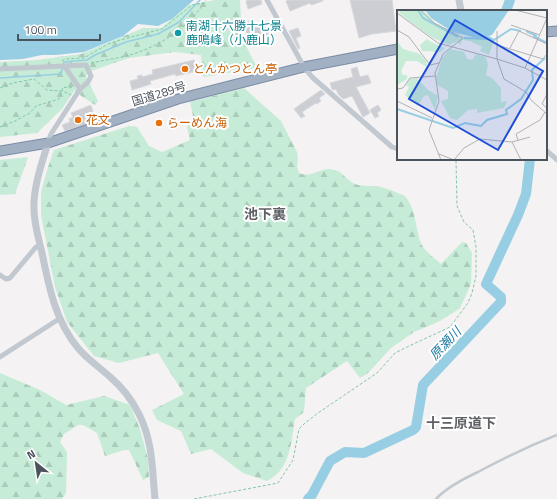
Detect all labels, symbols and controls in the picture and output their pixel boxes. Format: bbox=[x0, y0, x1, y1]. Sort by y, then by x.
inset map bbox=[397, 10, 547, 160]
scale bar bbox=[18, 16, 100, 42]
place label: 南湖十六勝十七景 鹿鳴峰（小鹿山） bbox=[186, 16, 282, 49]
text: 100 m bbox=[24, 20, 57, 39]
marker: 南湖十六勝十七景 鹿鳴峰（小鹿山） bbox=[173, 28, 183, 38]
place label: とんかつとん亭 bbox=[193, 59, 277, 78]
marker: とんかつとん亭 bbox=[180, 64, 190, 74]
street label: 国道289号 bbox=[129, 76, 188, 111]
place label: 花文 bbox=[86, 110, 110, 129]
place label: らーめん海 bbox=[167, 113, 227, 132]
marker: 花文 bbox=[73, 115, 83, 125]
marker: らーめん海 bbox=[154, 118, 164, 128]
district label: 池下裏 bbox=[244, 203, 286, 224]
water label: 原瀬川 bbox=[424, 320, 467, 364]
district label: 十三原道下 bbox=[426, 412, 496, 433]
north arrow bbox=[16, 443, 56, 483]
text: N bbox=[24, 446, 38, 463]

